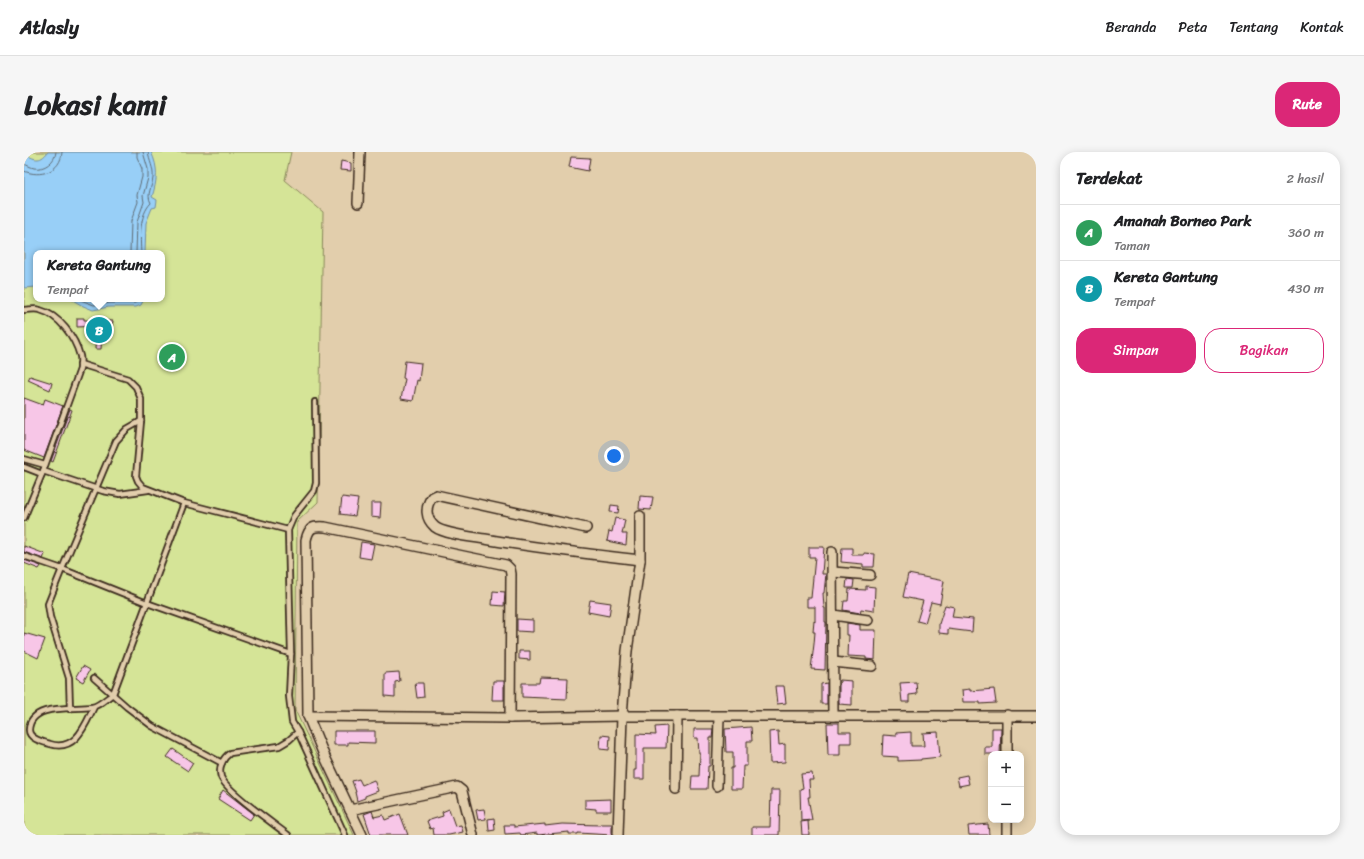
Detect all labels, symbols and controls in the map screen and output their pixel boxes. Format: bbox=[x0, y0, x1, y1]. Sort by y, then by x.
text: Atlasly bbox=[20, 11, 79, 44]
text: Beranda bbox=[1106, 15, 1156, 40]
text: Peta bbox=[1178, 15, 1207, 40]
text: Tentang bbox=[1229, 15, 1278, 40]
text: Kontak bbox=[1300, 15, 1344, 40]
text: Lokasi kami bbox=[24, 80, 166, 129]
button: Rute bbox=[1275, 82, 1340, 127]
text: Terdekat bbox=[1076, 163, 1142, 193]
text: 2 hasil bbox=[1287, 167, 1324, 190]
text: Amanah Borneo Park bbox=[1114, 208, 1251, 234]
text: A bbox=[1085, 221, 1093, 244]
text: 360 m bbox=[1288, 221, 1324, 244]
text: Taman bbox=[1114, 234, 1150, 257]
popup bbox=[33, 250, 165, 302]
text: Kereta Gantung bbox=[47, 252, 151, 278]
text: Kereta Gantung bbox=[1114, 264, 1218, 290]
text: B bbox=[1085, 277, 1093, 300]
text: 430 m bbox=[1287, 277, 1324, 300]
text: Tempat bbox=[47, 278, 88, 301]
text: Tempat bbox=[1114, 290, 1155, 313]
pin: B bbox=[86, 315, 112, 345]
button: Simpan bbox=[1076, 328, 1196, 373]
button: Bagikan bbox=[1204, 328, 1324, 373]
pin: A bbox=[159, 342, 185, 372]
your location bbox=[604, 446, 624, 466]
map controls bbox=[988, 751, 1024, 823]
button: + bbox=[988, 751, 1024, 787]
button: − bbox=[988, 787, 1024, 823]

